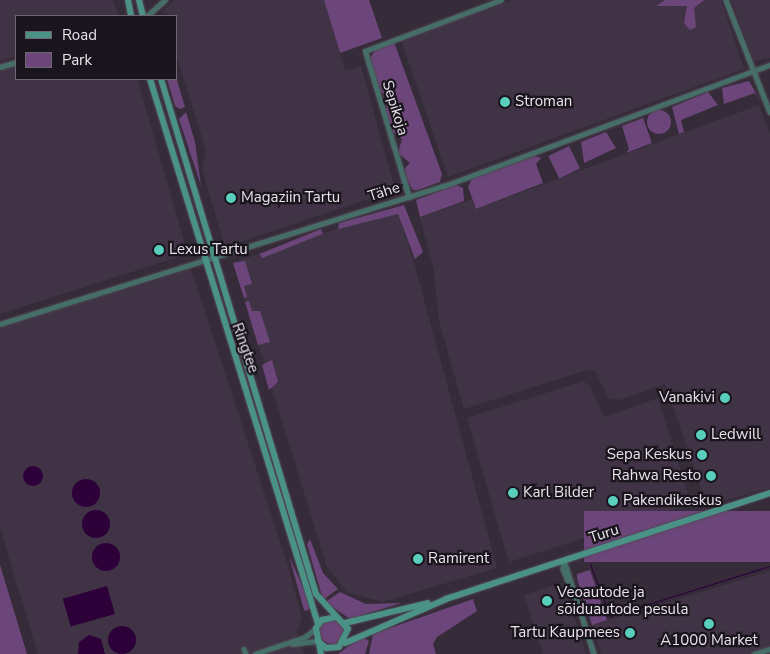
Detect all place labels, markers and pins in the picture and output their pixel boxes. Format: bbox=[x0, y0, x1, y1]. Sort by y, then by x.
place label: Stroman bbox=[515, 93, 572, 111]
marker: Stroman bbox=[499, 96, 511, 108]
place label: Magaziin Tartu bbox=[241, 189, 340, 207]
marker: Magaziin Tartu bbox=[225, 192, 237, 204]
place label: Lexus Tartu bbox=[169, 241, 248, 259]
marker: Lexus Tartu bbox=[153, 244, 165, 256]
place label: Vanakivi bbox=[659, 389, 715, 407]
marker: Vanakivi bbox=[719, 392, 731, 404]
place label: Ledwill bbox=[711, 426, 761, 444]
marker: Ledwill bbox=[695, 429, 707, 441]
place label: Sepa Keskus bbox=[607, 446, 692, 464]
marker: Sepa Keskus bbox=[696, 449, 708, 461]
place label: Rahwa Resto bbox=[612, 467, 701, 485]
marker: Rahwa Resto bbox=[705, 470, 717, 482]
place label: Karl Bilder bbox=[523, 484, 594, 502]
marker: Karl Bilder bbox=[507, 487, 519, 499]
place label: Pakendikeskus bbox=[623, 492, 722, 510]
marker: Pakendikeskus bbox=[607, 495, 619, 507]
place label: Ramirent bbox=[428, 550, 489, 568]
marker: Ramirent bbox=[412, 553, 424, 565]
place label: Veoautode ja sõiduautode pesula bbox=[557, 583, 688, 618]
marker: Veoautode ja sõiduautode pesula bbox=[541, 595, 553, 607]
marker: A1000 Market bbox=[703, 618, 715, 630]
place label: Tartu Kaupmees bbox=[510, 624, 620, 642]
marker: Tartu Kaupmees bbox=[624, 627, 636, 639]
place label: A1000 Market bbox=[660, 632, 758, 650]

